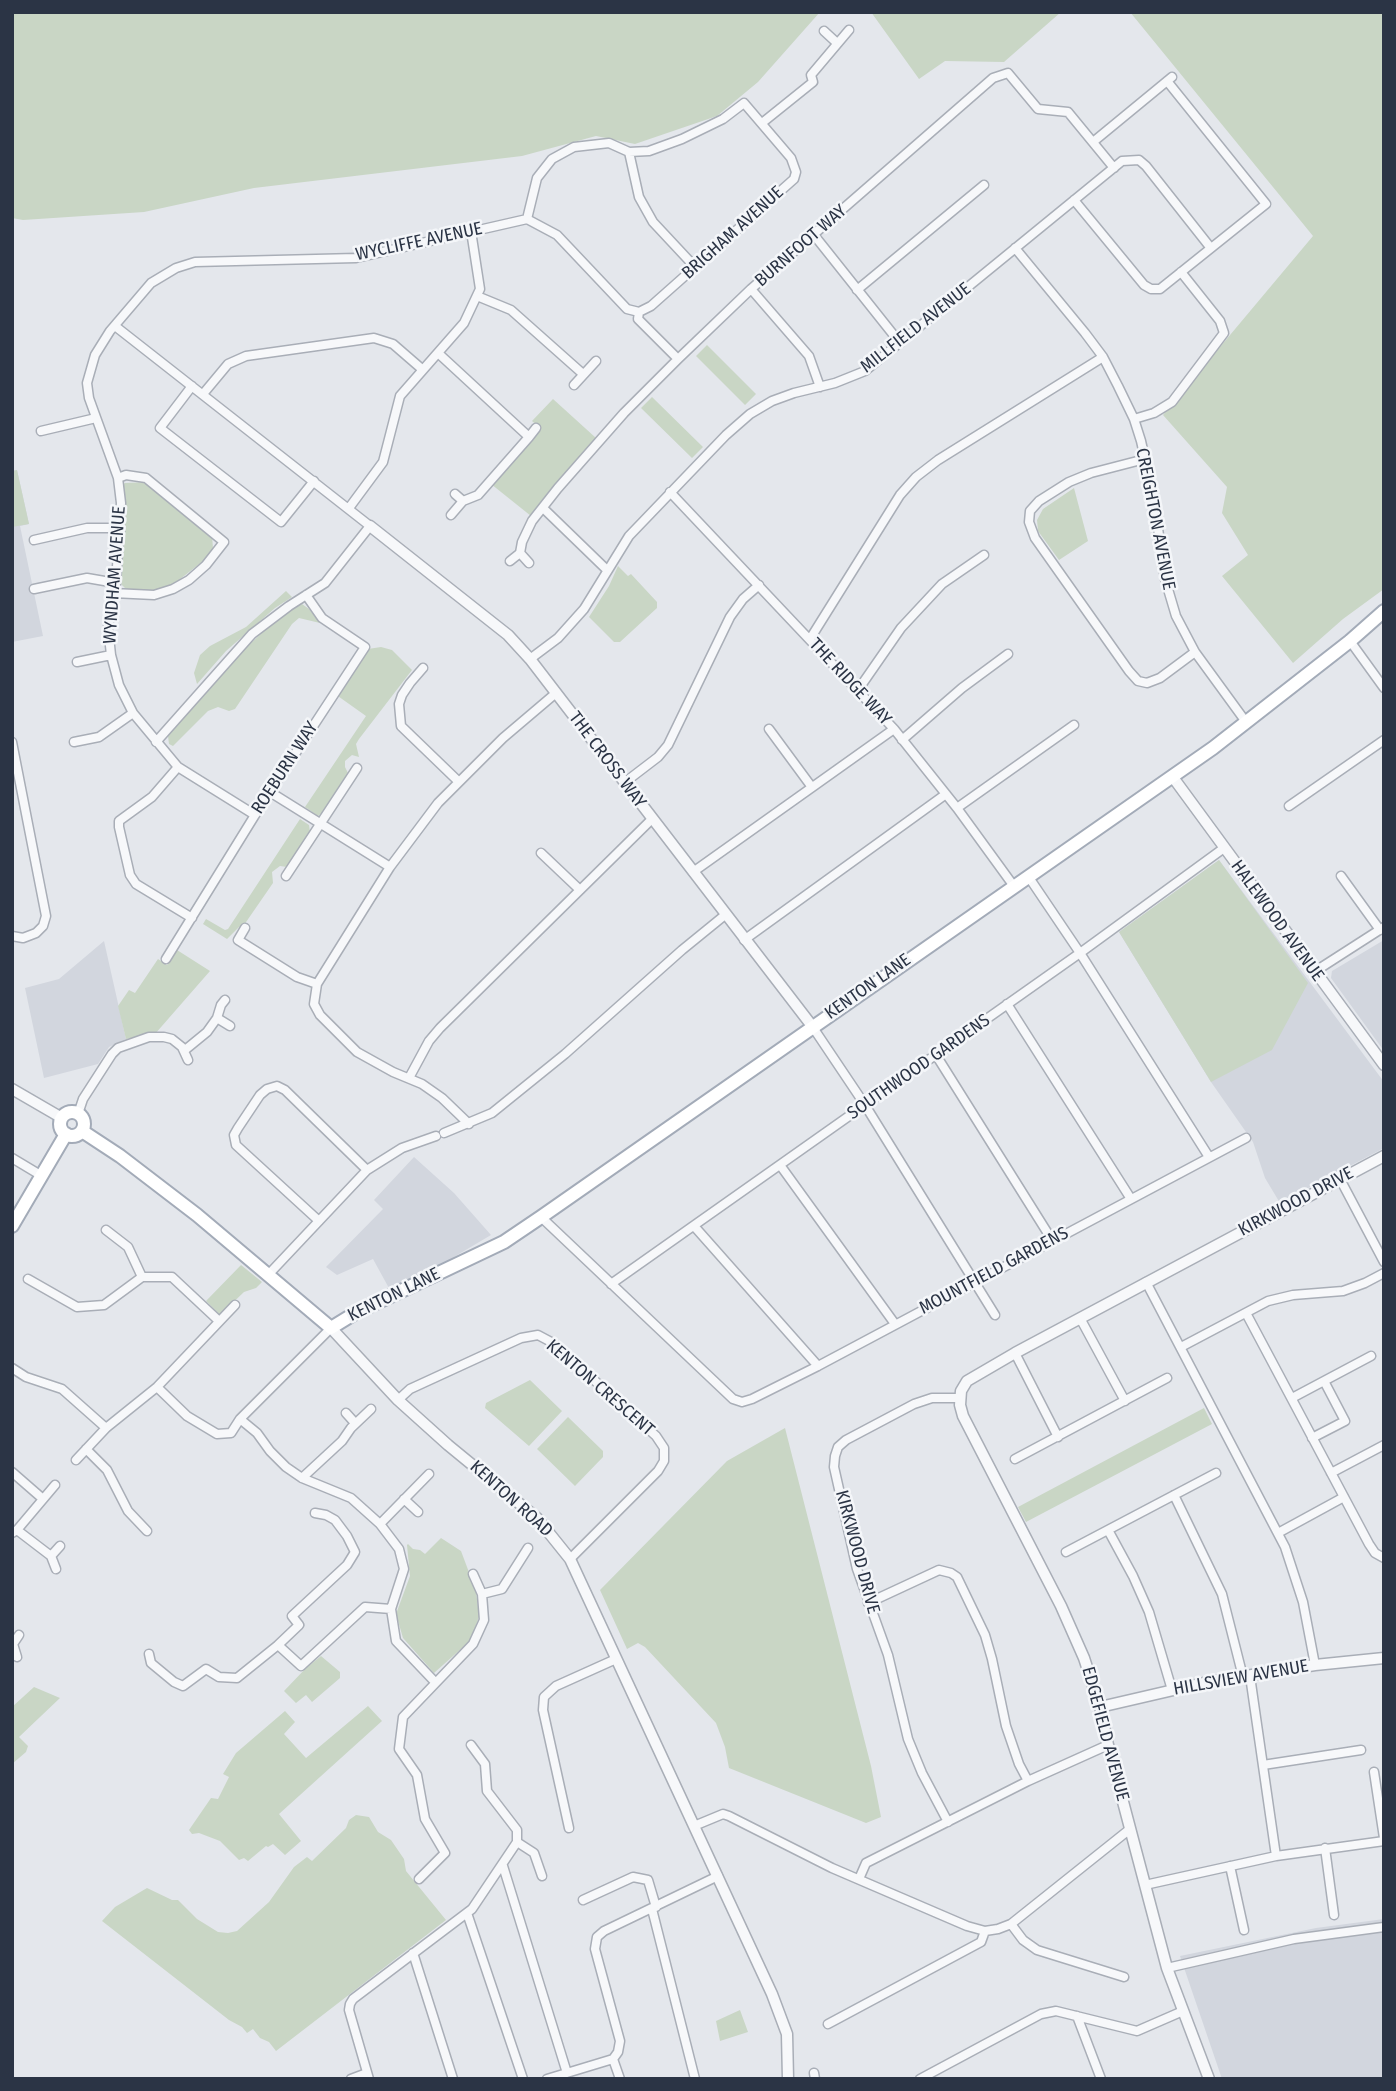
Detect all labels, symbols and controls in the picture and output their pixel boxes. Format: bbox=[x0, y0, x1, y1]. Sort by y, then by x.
street label: BRIGHAM AVENUE bbox=[678, 182, 788, 284]
street label: BURNFOOT WAY bbox=[751, 200, 851, 292]
street label: WYCLIFFE AVENUE bbox=[354, 218, 484, 266]
street label: MILLFIELD AVENUE bbox=[857, 278, 975, 378]
street label: CREIGHTON AVENUE bbox=[1131, 446, 1179, 592]
street label: WYNDHAM AVENUE bbox=[99, 505, 131, 645]
street label: THE RIDGE WAY bbox=[804, 634, 896, 730]
street label: THE CROSS WAY bbox=[564, 708, 650, 812]
street label: ROEBURN WAY bbox=[247, 718, 323, 818]
street label: HALEWOOD AVENUE bbox=[1226, 856, 1328, 986]
street label: KENTON LANE bbox=[821, 950, 915, 1024]
street label: SOUTHWOOD GARDENS bbox=[844, 1010, 994, 1124]
street label: KIRKWOOD DRIVE bbox=[1235, 1163, 1357, 1241]
street label: MOUNTFIELD GARDENS bbox=[916, 1223, 1072, 1319]
street label: KENTON LANE bbox=[344, 1263, 444, 1327]
street label: KENTON CRESCENT bbox=[542, 1335, 658, 1441]
street label: KENTON ROAD bbox=[465, 1456, 557, 1542]
street label: KIRKWOOD DRIVE bbox=[830, 1488, 884, 1616]
street label: HILLSVIEW AVENUE bbox=[1172, 1655, 1310, 1701]
street label: EDGEFIELD AVENUE bbox=[1077, 1664, 1133, 1804]

